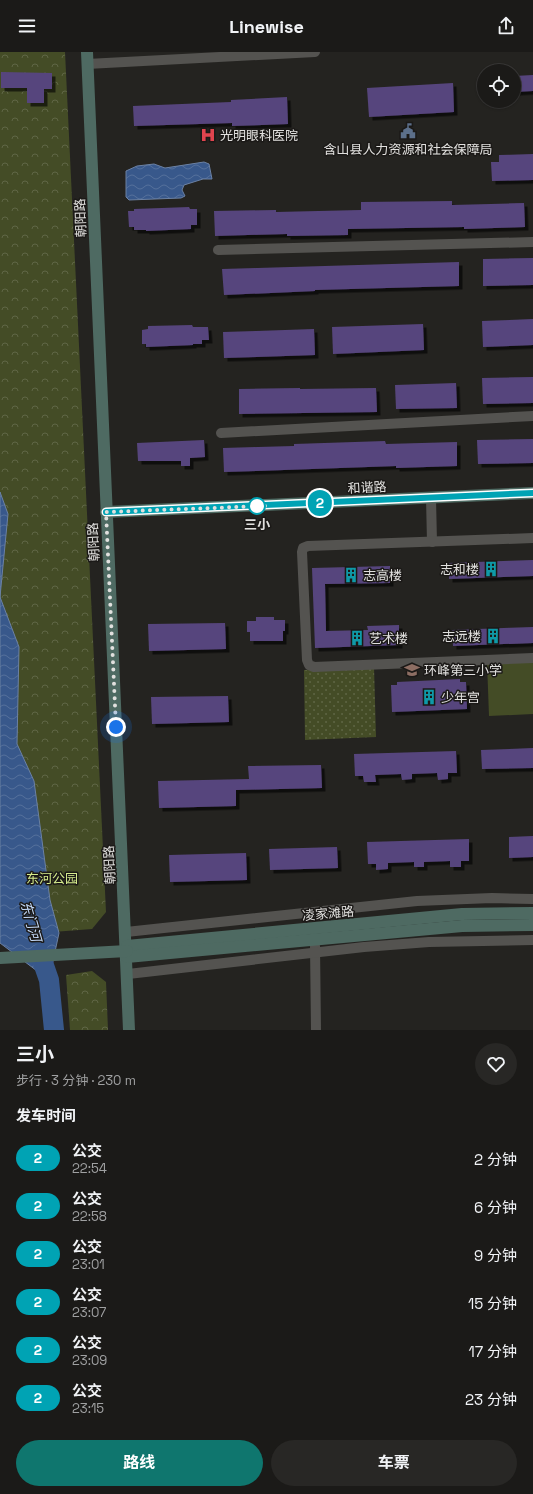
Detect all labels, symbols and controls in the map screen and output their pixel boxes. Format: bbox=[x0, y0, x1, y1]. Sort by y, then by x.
icon: menu bbox=[16, 15, 38, 37]
text: Linewise bbox=[229, 15, 304, 38]
icon: share bbox=[495, 15, 517, 37]
map controls bbox=[477, 64, 521, 108]
button: locate bbox=[477, 64, 521, 108]
public building icon: 含山县人力资源和社会保障局 bbox=[399, 122, 417, 140]
hospital icon: 光明眼科医院 bbox=[199, 126, 217, 144]
place label: 光明眼科医院 bbox=[220, 127, 298, 144]
place label: 含山县人力资源和社会保障局 bbox=[323, 141, 493, 158]
street label: 朝阳路 bbox=[71, 198, 90, 238]
street label: 和谐路 bbox=[347, 478, 387, 497]
line badge: 2 bbox=[307, 490, 333, 516]
text: 2 bbox=[316, 494, 324, 512]
marker: 三小 bbox=[248, 497, 266, 515]
place label: 三小 bbox=[244, 516, 271, 533]
street label: 朝阳路 bbox=[84, 522, 103, 562]
building icon: 志和楼 bbox=[482, 560, 500, 578]
place label: 志和楼 bbox=[440, 561, 479, 578]
building icon: 志高楼 bbox=[342, 566, 360, 584]
place label: 志高楼 bbox=[363, 567, 402, 584]
building icon: 志远楼 bbox=[484, 627, 502, 645]
place label: 志远楼 bbox=[442, 628, 481, 645]
building icon: 艺术楼 bbox=[348, 629, 366, 647]
place label: 艺术楼 bbox=[369, 630, 408, 647]
school or university icon: 环峰第三小学 bbox=[403, 661, 421, 679]
place label: 环峰第三小学 bbox=[424, 662, 502, 679]
building icon: 少年宫 bbox=[420, 688, 438, 706]
place label: 少年宫 bbox=[441, 689, 480, 706]
your location bbox=[106, 717, 126, 737]
street label: 朝阳路 bbox=[100, 845, 119, 885]
park label: 东河公园 bbox=[26, 870, 78, 887]
water label: 东门河 bbox=[17, 898, 46, 947]
street label: 凌家滩路 bbox=[301, 903, 355, 924]
text: 三小 bbox=[16, 1042, 54, 1067]
button: heart bbox=[475, 1043, 517, 1085]
text: 步行 · 3 分钟 · 230 m bbox=[16, 1072, 136, 1089]
text: 发车时间 bbox=[16, 1106, 76, 1125]
text: 公交 bbox=[72, 1141, 102, 1160]
text: 2 bbox=[34, 1149, 42, 1167]
text: 2 分钟 bbox=[474, 1150, 517, 1169]
text: 22:54 bbox=[72, 1160, 107, 1177]
text: 公交 bbox=[72, 1189, 102, 1208]
text: 2 bbox=[34, 1197, 42, 1215]
text: 6 分钟 bbox=[474, 1198, 517, 1217]
text: 22:58 bbox=[72, 1208, 107, 1225]
text: 公交 bbox=[72, 1237, 102, 1256]
text: 2 bbox=[34, 1245, 42, 1263]
text: 9 分钟 bbox=[474, 1246, 517, 1265]
text: 23:01 bbox=[72, 1256, 105, 1273]
text: 公交 bbox=[72, 1285, 102, 1304]
text: 2 bbox=[34, 1293, 42, 1311]
text: 15 分钟 bbox=[468, 1294, 517, 1313]
text: 23:07 bbox=[72, 1304, 106, 1321]
text: 公交 bbox=[72, 1333, 102, 1352]
text: 2 bbox=[34, 1341, 42, 1359]
text: 17 分钟 bbox=[468, 1342, 517, 1361]
text: 23:09 bbox=[72, 1352, 107, 1369]
text: 公交 bbox=[72, 1381, 102, 1400]
text: 2 bbox=[34, 1389, 42, 1407]
text: 23 分钟 bbox=[465, 1390, 517, 1409]
text: 23:15 bbox=[72, 1400, 104, 1417]
button: 路线 bbox=[16, 1440, 263, 1486]
button: 车票 bbox=[271, 1440, 517, 1486]

